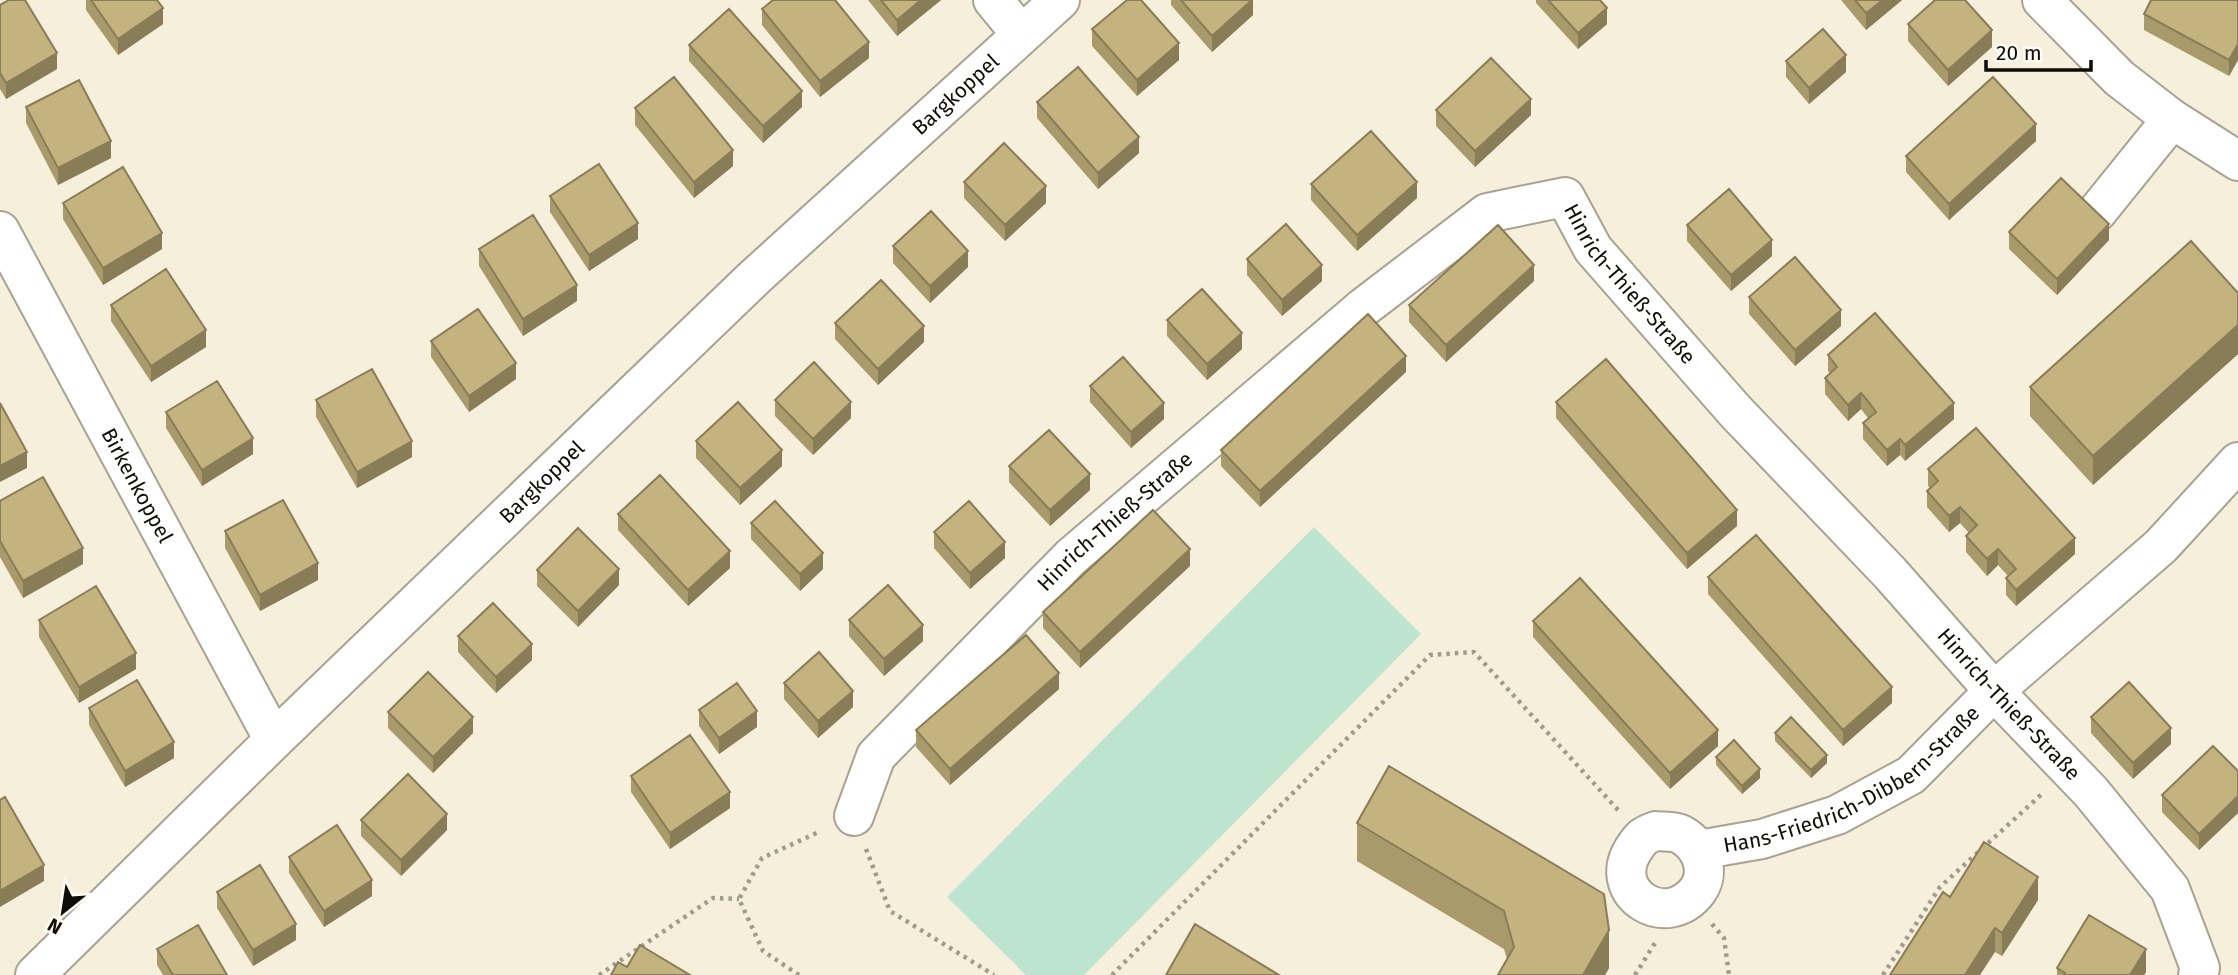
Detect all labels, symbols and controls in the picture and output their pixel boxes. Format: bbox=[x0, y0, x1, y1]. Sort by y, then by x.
scale bar bbox=[1986, 28, 2091, 72]
text: 20 m bbox=[1996, 40, 2042, 66]
street label: Bargkoppel bbox=[907, 49, 1005, 141]
street label: Hinrich-Thieß-Straße bbox=[1558, 199, 1701, 370]
street label: Birkenkoppel bbox=[96, 424, 178, 547]
street label: Bargkoppel bbox=[494, 435, 590, 529]
street label: Hinrich-Thieß-Straße bbox=[1032, 446, 1198, 597]
street label: Hinrich-Thieß-Straße bbox=[1932, 623, 2086, 786]
street label: Hans-Friedrich-Dibbern-Straße bbox=[1721, 700, 1985, 859]
north arrow bbox=[28, 877, 98, 947]
text: N bbox=[44, 913, 66, 939]

